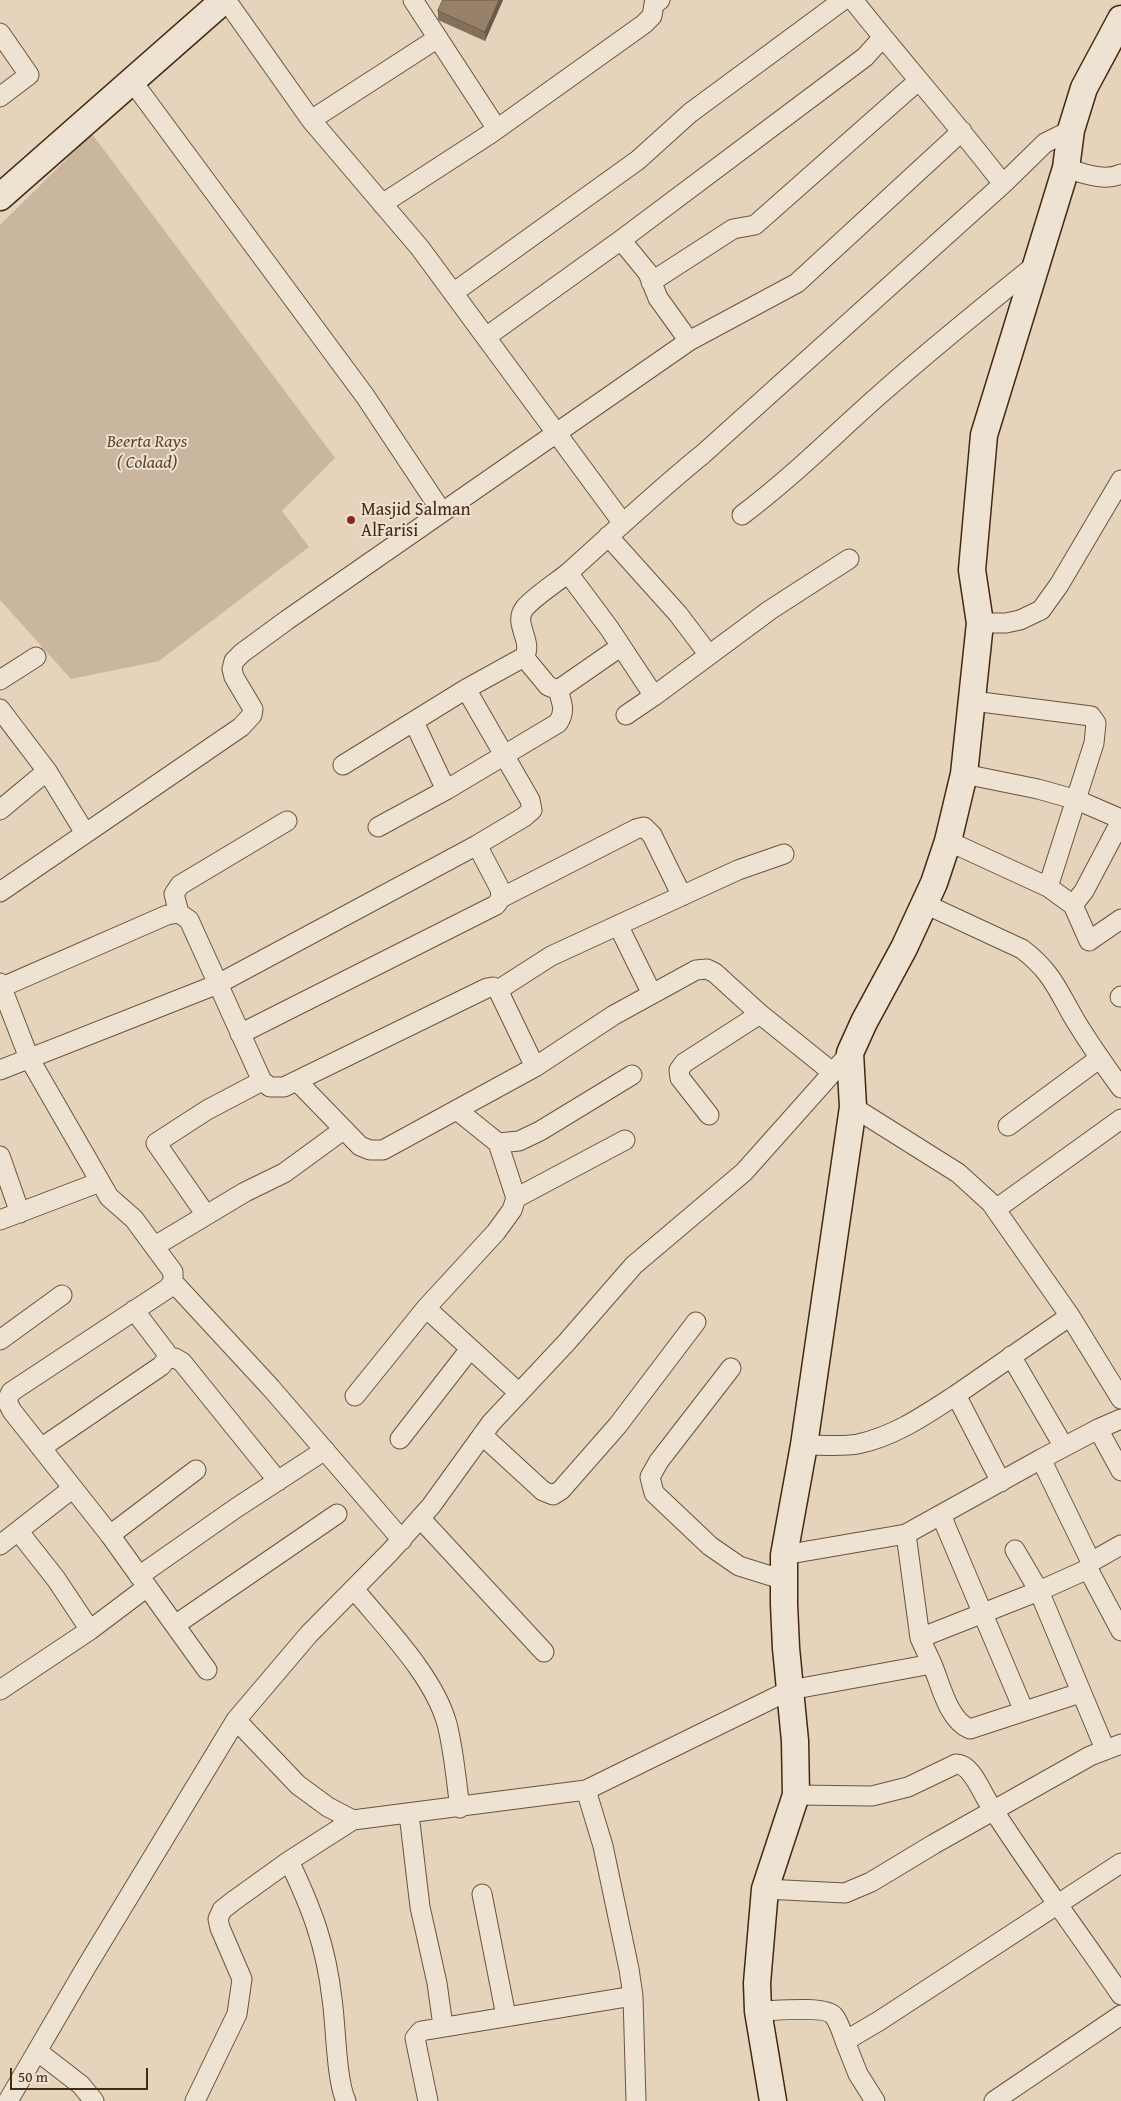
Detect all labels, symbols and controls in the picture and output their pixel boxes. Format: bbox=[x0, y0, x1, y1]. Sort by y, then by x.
park label: Beerta Rays ( Colaad) bbox=[107, 431, 187, 474]
place label: Masjid Salman AlFarisi bbox=[361, 499, 471, 542]
marker: Masjid Salman AlFarisi bbox=[345, 514, 357, 526]
scale bar bbox=[12, 2058, 150, 2090]
text: 50 m bbox=[18, 2066, 48, 2087]

